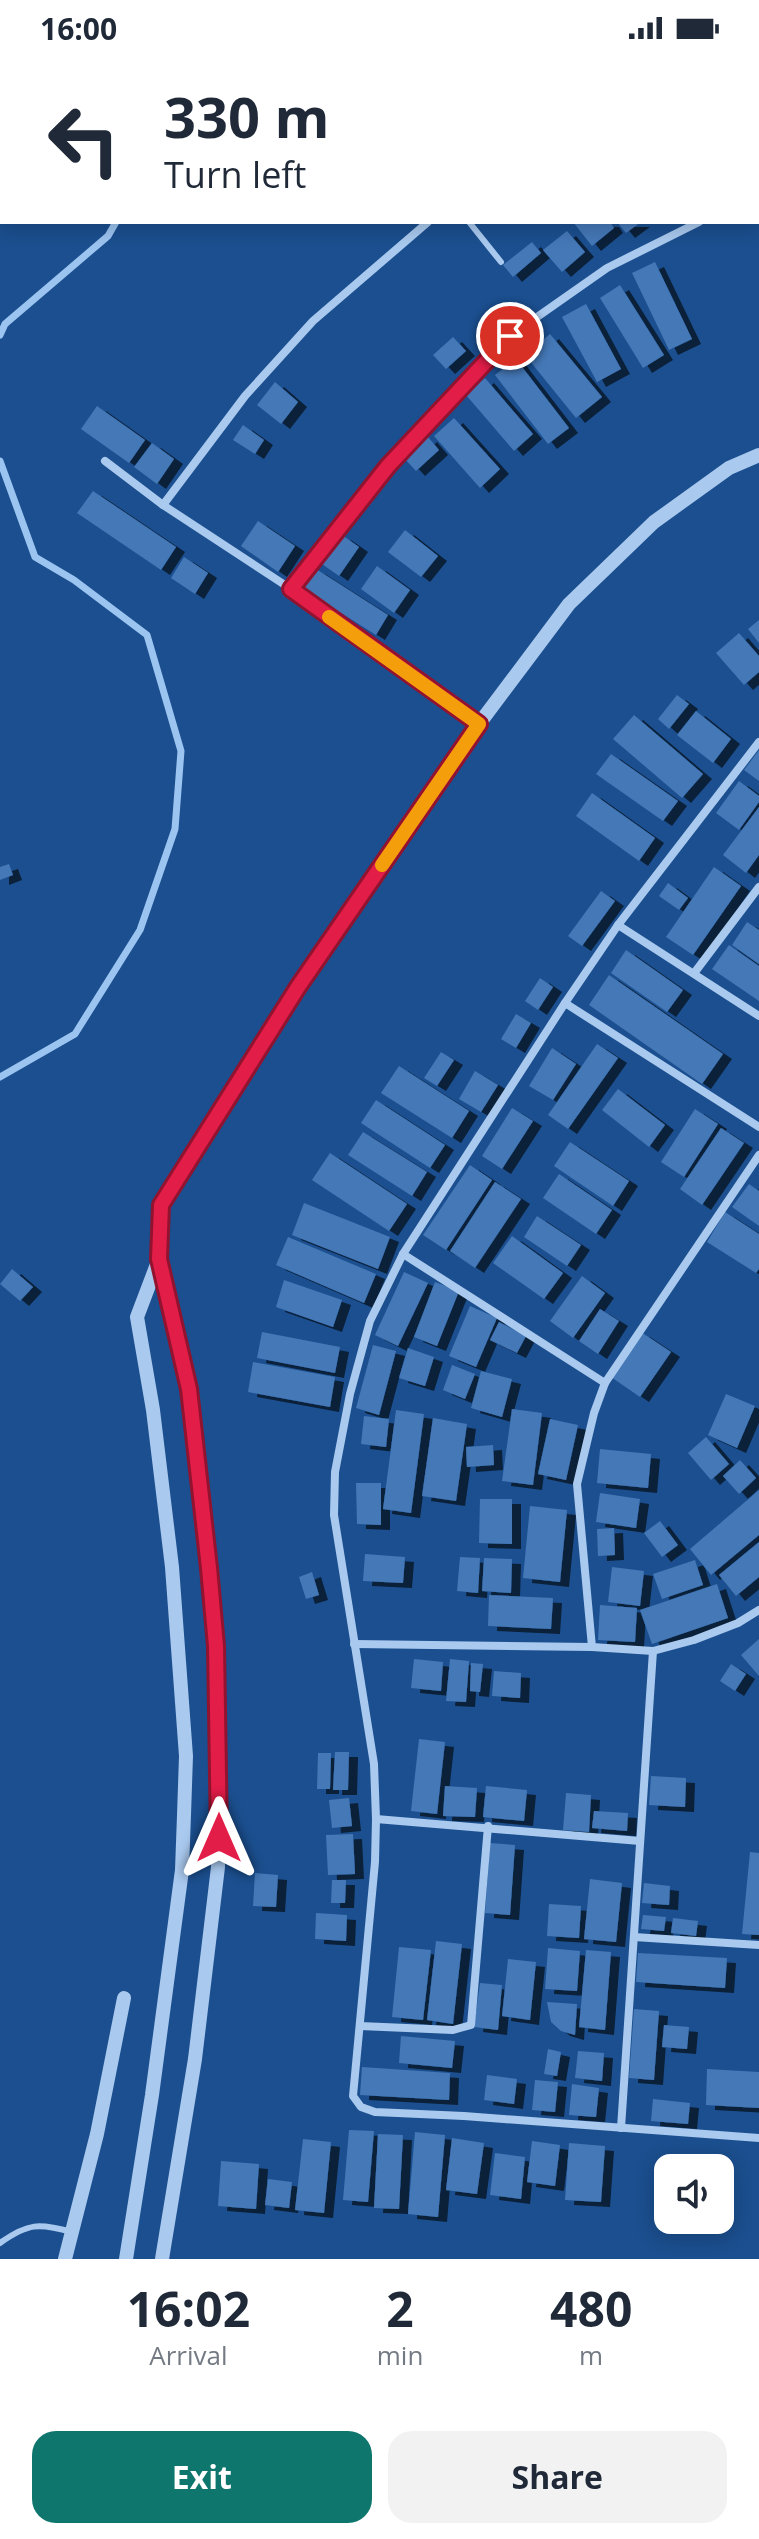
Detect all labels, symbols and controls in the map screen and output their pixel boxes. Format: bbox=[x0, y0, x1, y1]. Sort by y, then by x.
text: 16:00 bbox=[40, 8, 117, 49]
text: 330 m bbox=[164, 78, 330, 154]
icon: left bbox=[32, 88, 136, 192]
text: Turn left bbox=[164, 150, 306, 199]
pin bbox=[476, 302, 544, 370]
icon: arrive bbox=[488, 314, 532, 358]
position arrow bbox=[177, 1796, 261, 1880]
map controls bbox=[654, 2154, 734, 2234]
button: sound bbox=[654, 2154, 734, 2234]
text: 16:02 bbox=[127, 2276, 250, 2341]
text: 2 bbox=[386, 2276, 414, 2341]
text: 480 bbox=[550, 2276, 632, 2341]
text: Arrival bbox=[149, 2337, 228, 2373]
text: min bbox=[377, 2337, 423, 2373]
text: m bbox=[579, 2337, 603, 2373]
button: Exit bbox=[32, 2431, 372, 2523]
button: Share bbox=[388, 2431, 727, 2523]

